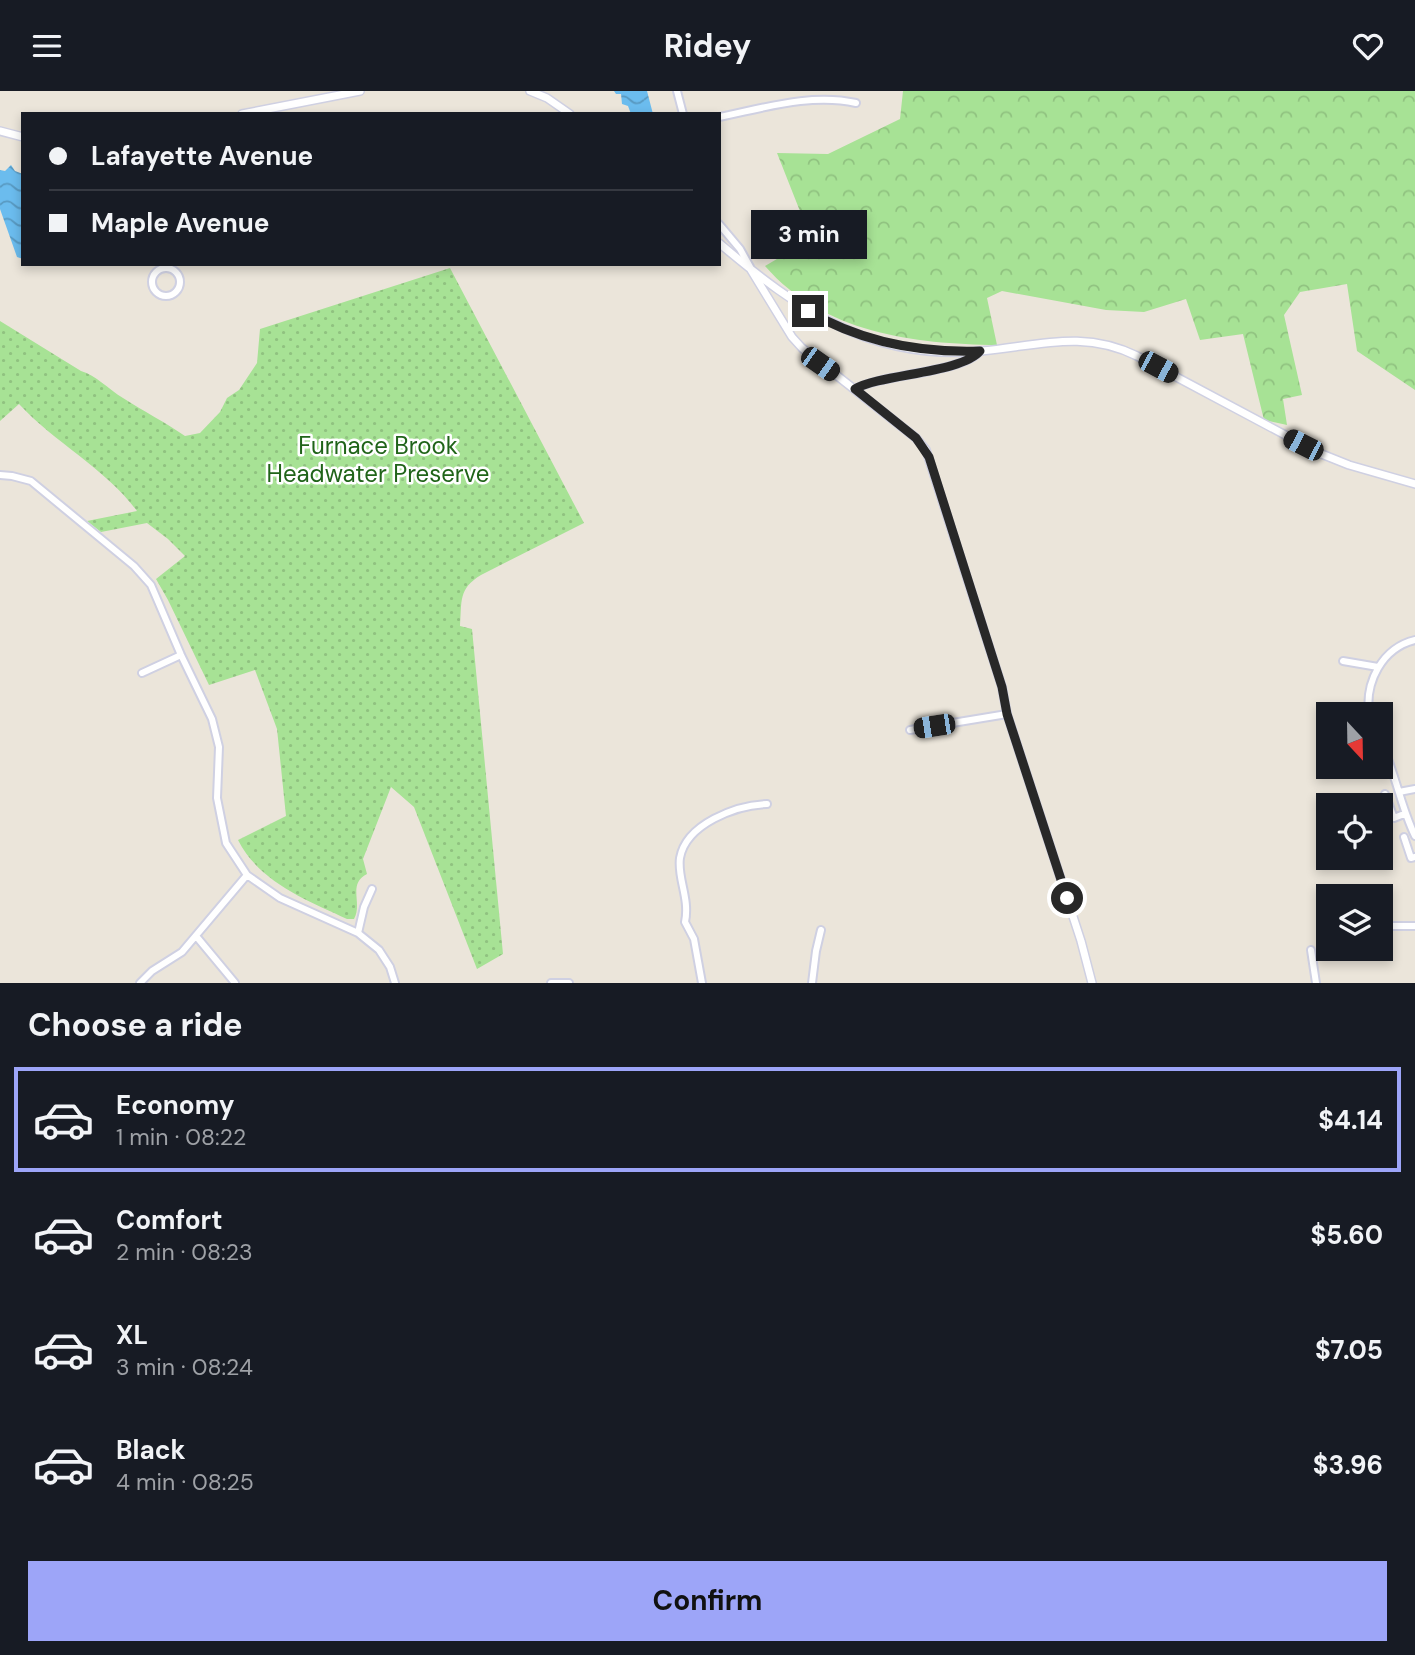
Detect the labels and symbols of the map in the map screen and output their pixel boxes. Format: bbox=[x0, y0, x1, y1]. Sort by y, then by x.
callout: 3 min bbox=[750, 209, 866, 259]
route end bbox=[792, 295, 824, 327]
car bbox=[797, 343, 844, 385]
car bbox=[1135, 348, 1182, 386]
car bbox=[1280, 426, 1327, 464]
park label: Furnace Brook Headwater Preserve bbox=[267, 430, 489, 489]
north arrow bbox=[1316, 702, 1393, 779]
car bbox=[912, 712, 957, 740]
route start bbox=[1051, 882, 1083, 914]

